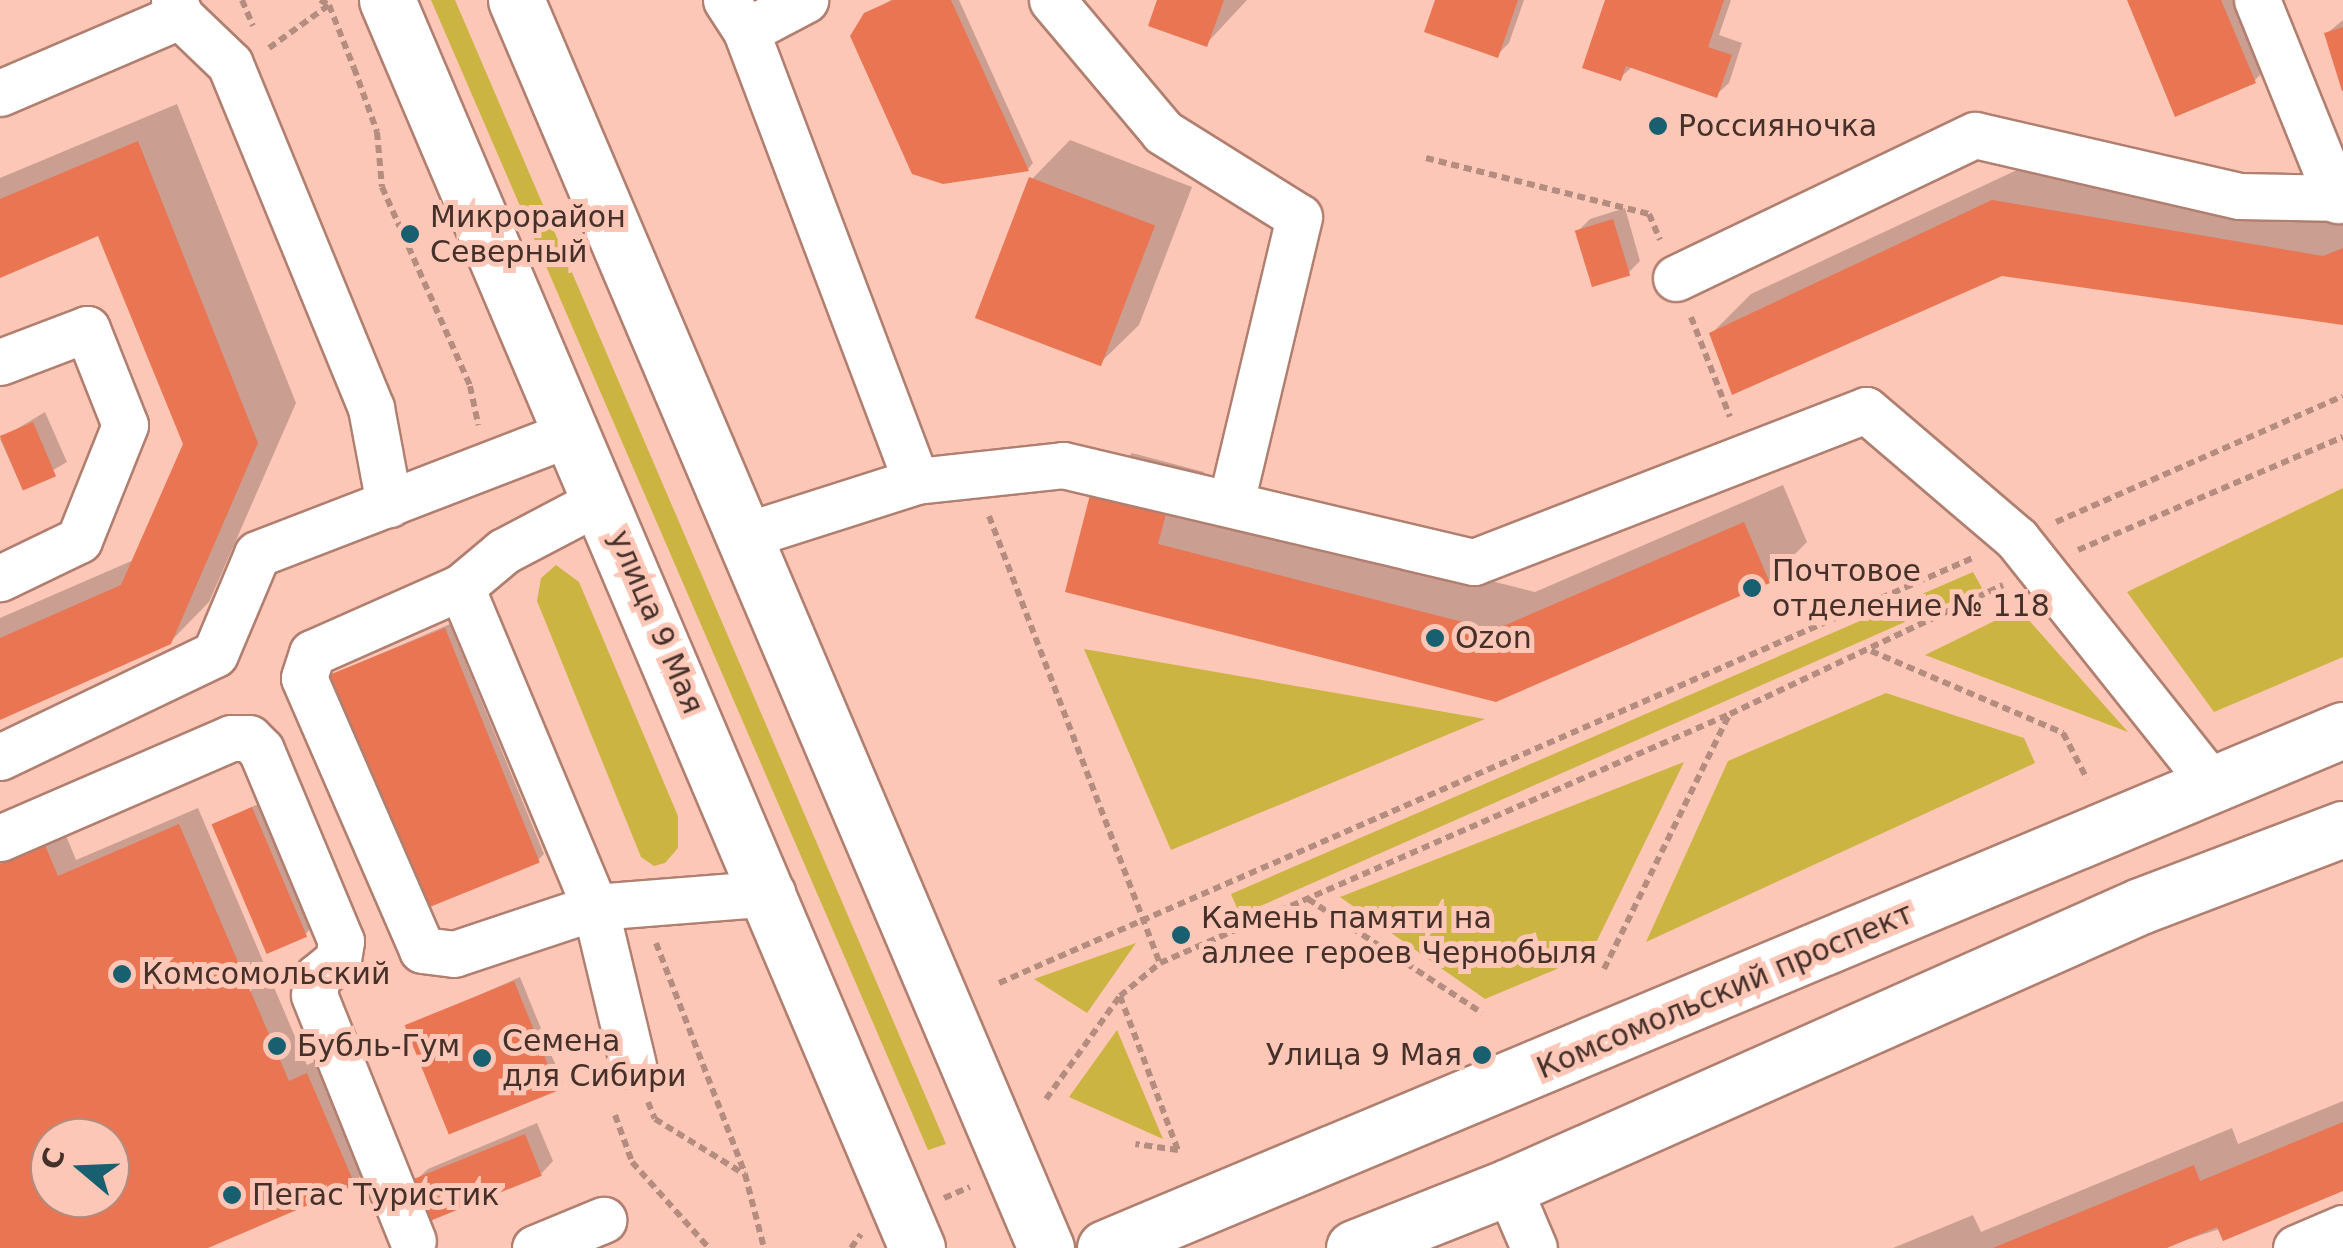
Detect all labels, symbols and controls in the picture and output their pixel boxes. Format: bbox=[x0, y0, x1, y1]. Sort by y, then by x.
place label: Россияночка bbox=[1678, 108, 1877, 144]
marker: Россияночка bbox=[1647, 115, 1669, 137]
place label: Микрорайон Северный bbox=[430, 199, 626, 270]
marker: Микрорайон Северный bbox=[399, 223, 421, 245]
street label: улица 9 Мая bbox=[601, 525, 711, 719]
place label: Почтовое отделение № 118 bbox=[1772, 553, 2050, 624]
marker: Почтовое отделение № 118 bbox=[1741, 577, 1763, 599]
place label: Ozon bbox=[1455, 620, 1532, 656]
marker: Ozon bbox=[1424, 627, 1446, 649]
street label: Комсомольский проспект bbox=[1531, 895, 1919, 1087]
place label: Камень памяти на аллее героев Чернобыля bbox=[1201, 900, 1597, 970]
marker: Камень памяти на аллее героев Чернобыля bbox=[1170, 924, 1192, 946]
place label: Комсомольский bbox=[142, 956, 391, 992]
marker: Комсомольский bbox=[111, 963, 133, 985]
place label: Семена для Сибири bbox=[502, 1023, 686, 1094]
place label: Бубль-Гум bbox=[297, 1028, 460, 1064]
marker: Бубль-Гум bbox=[266, 1035, 288, 1057]
place label: Улица 9 Мая bbox=[1266, 1037, 1462, 1073]
marker: Улица 9 Мая bbox=[1471, 1044, 1493, 1066]
marker: Семена для Сибири bbox=[471, 1047, 493, 1069]
north arrow bbox=[30, 1118, 130, 1218]
text: С bbox=[34, 1144, 72, 1174]
place label: Пегас Туристик bbox=[252, 1177, 499, 1213]
marker: Пегас Туристик bbox=[221, 1184, 243, 1206]

